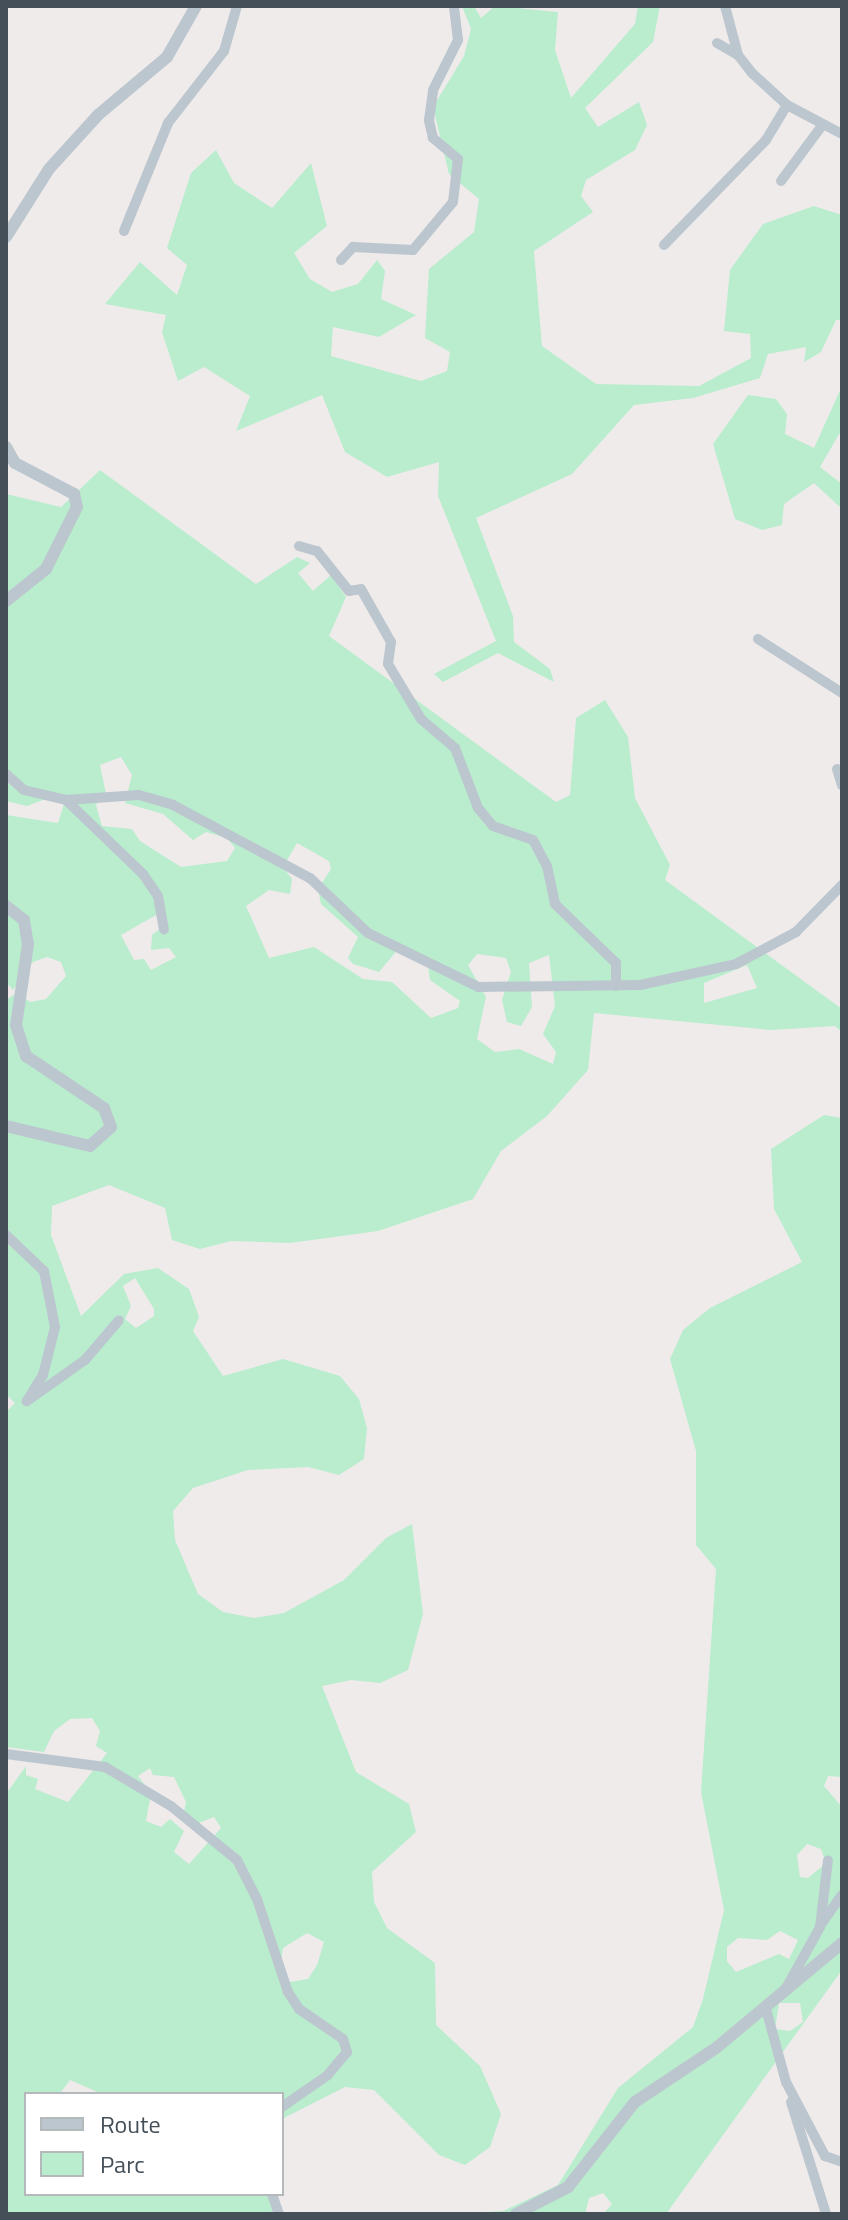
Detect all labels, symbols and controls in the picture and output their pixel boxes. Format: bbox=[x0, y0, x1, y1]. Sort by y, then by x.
legend bbox=[24, 2092, 284, 2196]
text: Route bbox=[100, 2106, 161, 2142]
text: Parc bbox=[100, 2146, 145, 2182]

